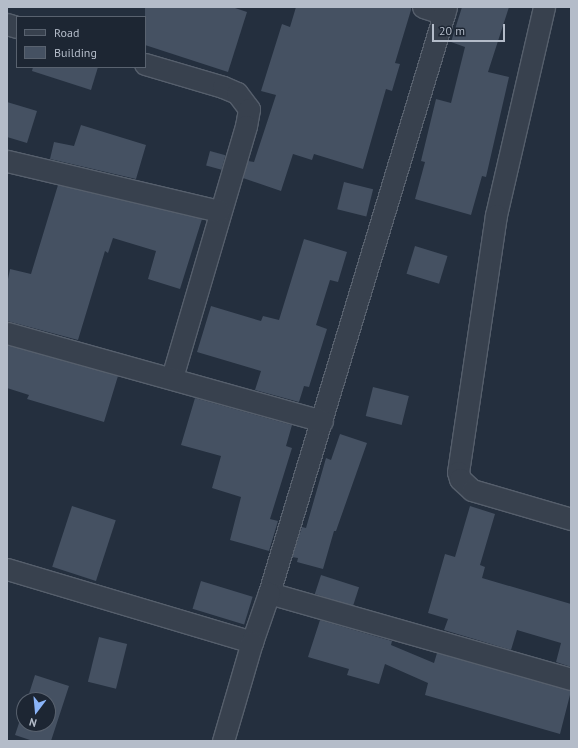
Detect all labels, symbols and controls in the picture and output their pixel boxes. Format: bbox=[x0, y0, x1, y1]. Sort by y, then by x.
legend bbox=[16, 16, 146, 68]
scale bar bbox=[434, 16, 507, 42]
text: 20 m bbox=[439, 23, 465, 38]
text: Road bbox=[54, 25, 79, 40]
text: Building bbox=[54, 45, 97, 60]
north arrow bbox=[16, 692, 56, 732]
text: N bbox=[28, 715, 38, 730]

